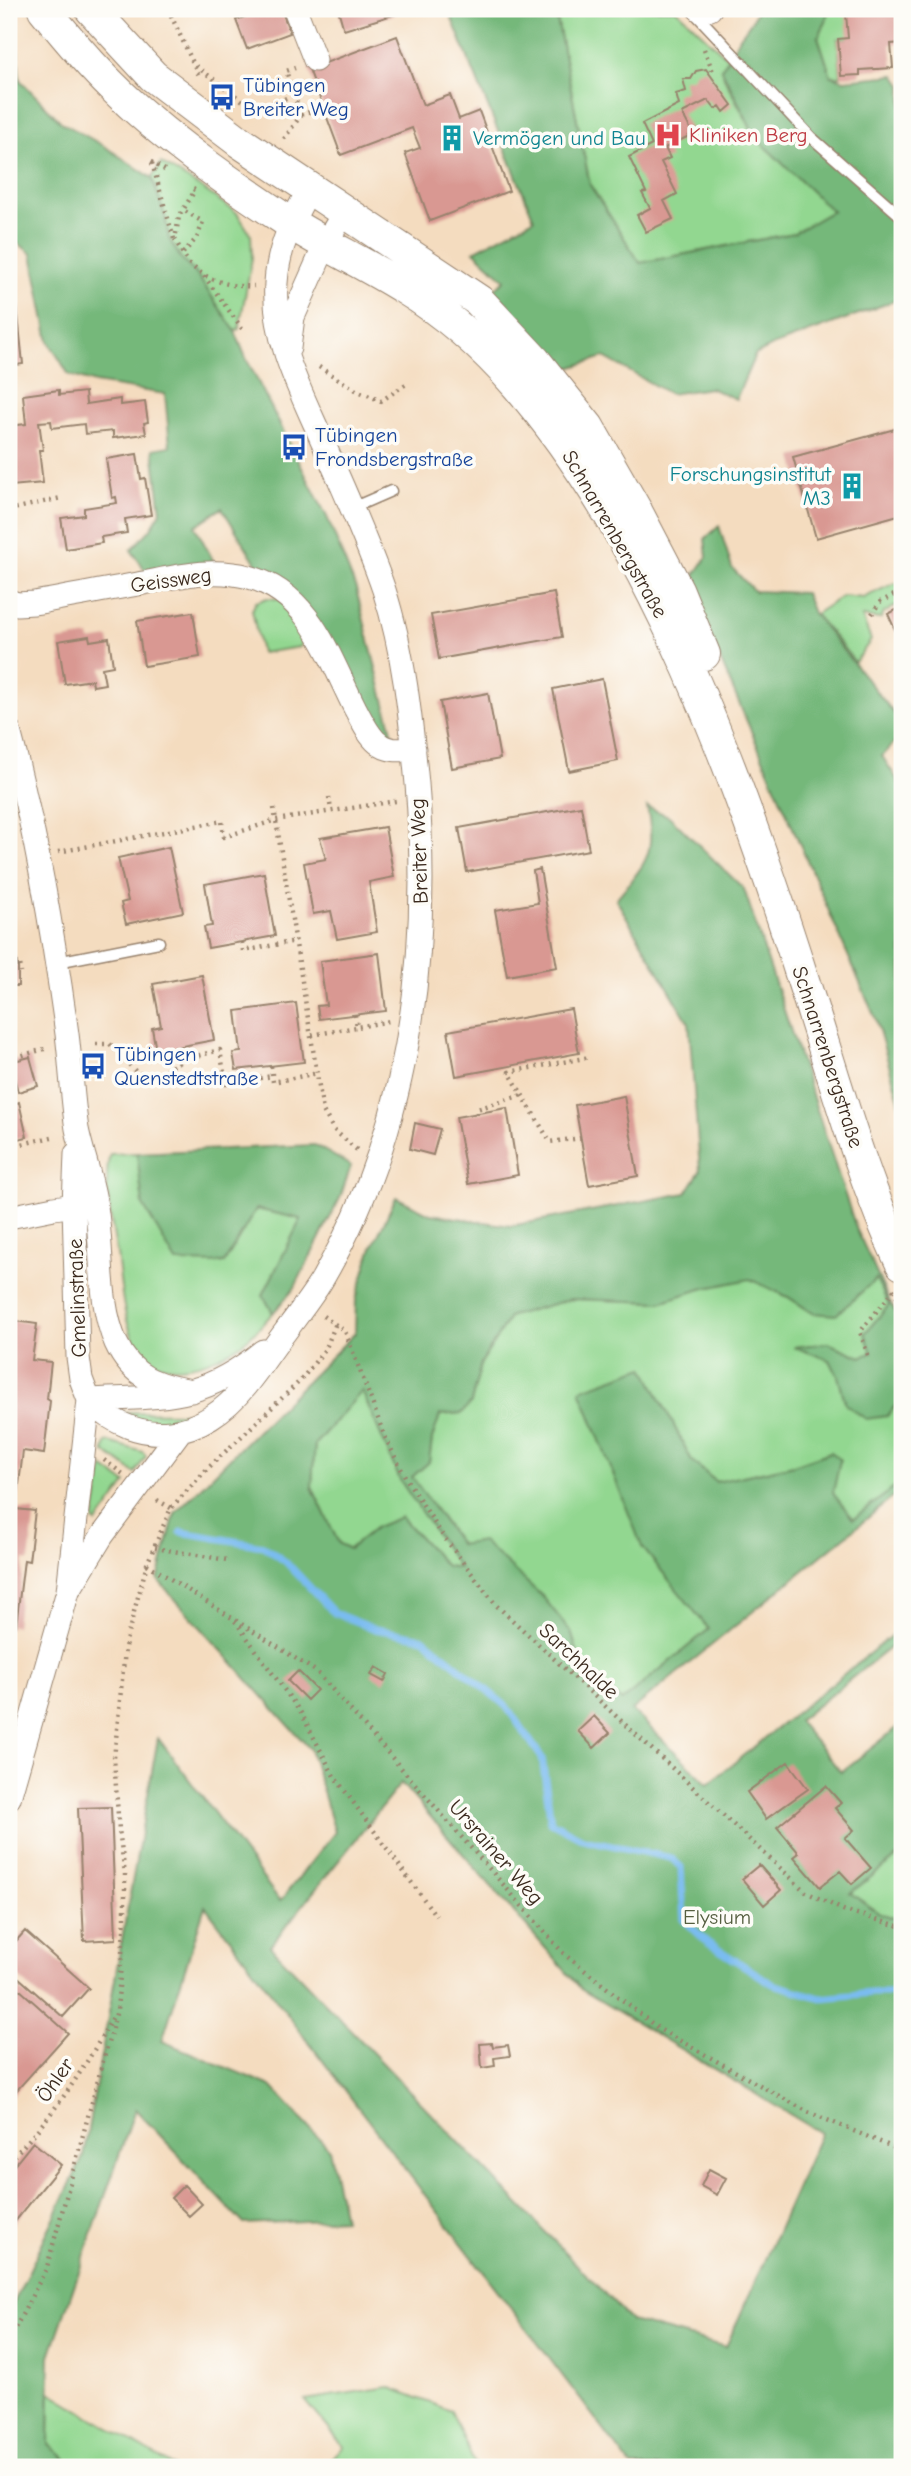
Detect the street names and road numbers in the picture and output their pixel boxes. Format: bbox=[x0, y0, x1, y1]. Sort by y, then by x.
street label: Schnarrenbergstraße bbox=[557, 446, 673, 622]
street label: Geissweg bbox=[129, 562, 213, 598]
street label: Breiter Weg bbox=[405, 798, 433, 904]
street label: Schnarrenbergstraße bbox=[787, 963, 869, 1151]
street label: Gmelinstraße bbox=[63, 1238, 91, 1358]
street label: Sarchhalde bbox=[534, 1618, 624, 1704]
street label: Ursrainer Weg bbox=[444, 1795, 548, 1909]
street label: Öhler bbox=[31, 2053, 79, 2107]

